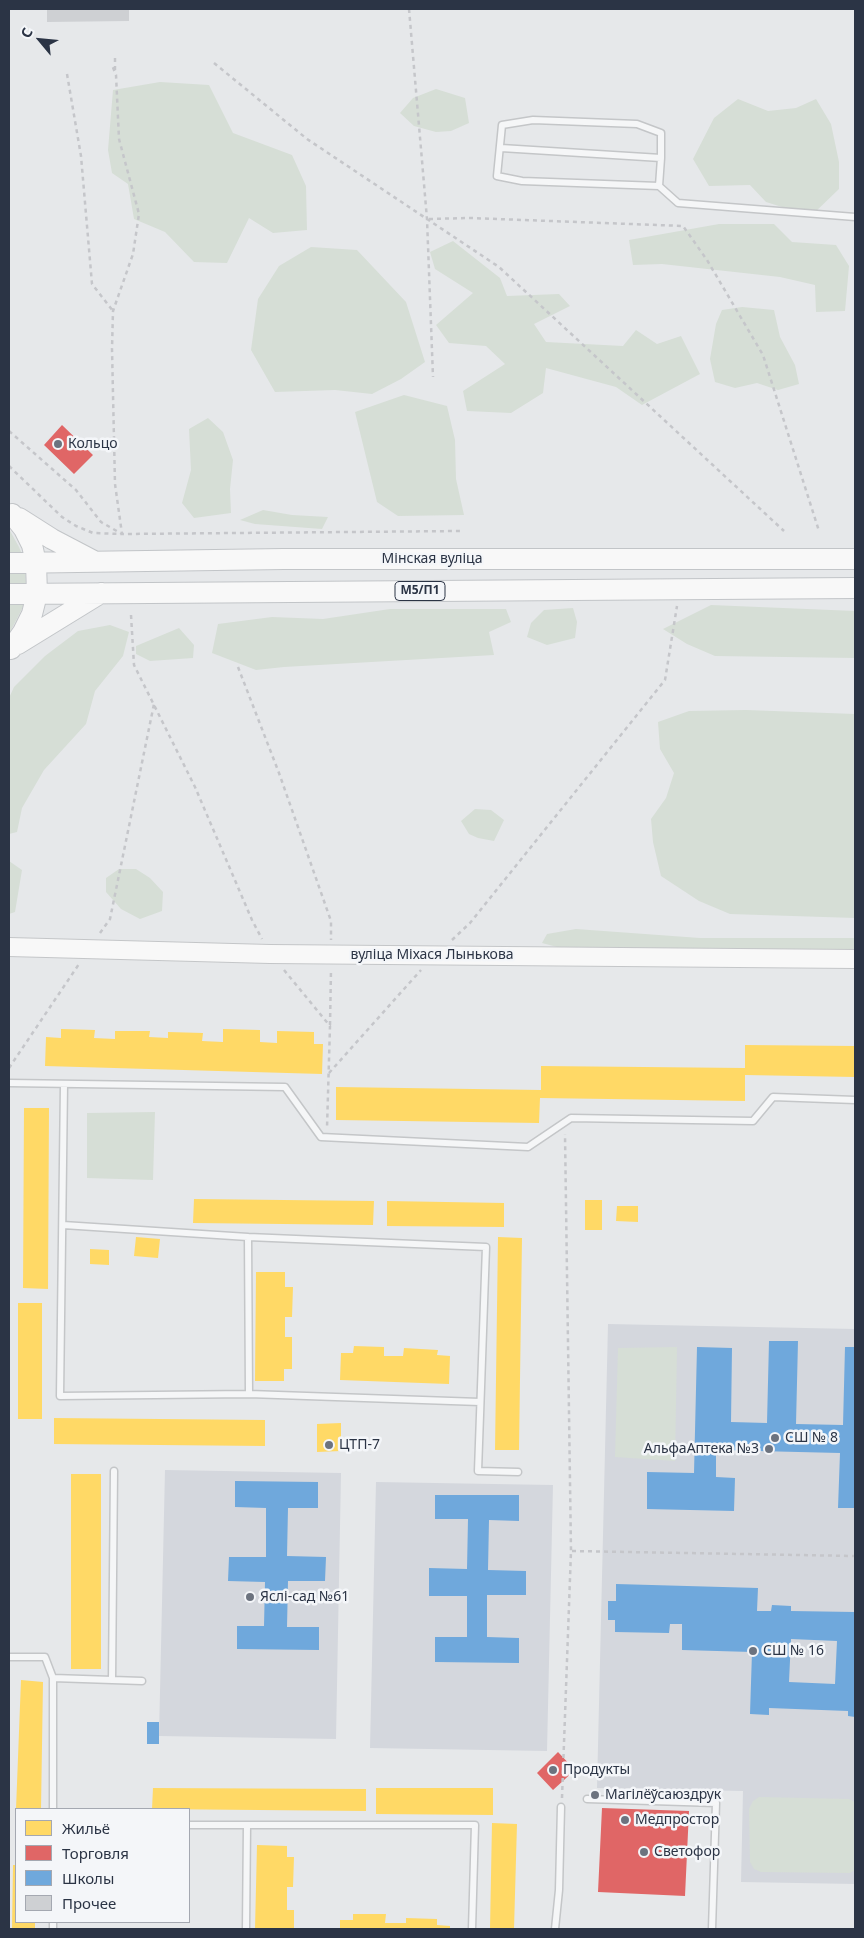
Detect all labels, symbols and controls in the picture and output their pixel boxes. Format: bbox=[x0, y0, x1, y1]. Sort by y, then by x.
north arrow bbox=[15, 15, 65, 65]
text: С bbox=[16, 24, 37, 41]
place label: Кольцо bbox=[68, 436, 118, 452]
marker: Кольцо bbox=[52, 438, 64, 450]
street label: Мінская вуліца bbox=[382, 551, 482, 567]
road number: М5/П1 bbox=[395, 582, 445, 600]
street label: вуліца Міхася Лынькова bbox=[350, 947, 514, 963]
place label: СШ № 8 bbox=[785, 1430, 838, 1446]
marker: СШ № 8 bbox=[769, 1432, 781, 1444]
place label: ЦТП-7 bbox=[339, 1437, 380, 1453]
marker: ЦТП-7 bbox=[323, 1439, 335, 1451]
place label: АльфаАптека №3 bbox=[644, 1441, 759, 1457]
marker: АльфаАптека №3 bbox=[763, 1443, 775, 1455]
place label: Яслі-сад №61 bbox=[260, 1589, 349, 1605]
marker: Яслі-сад №61 bbox=[244, 1591, 256, 1603]
place label: СШ № 16 bbox=[763, 1643, 824, 1659]
marker: СШ № 16 bbox=[747, 1645, 759, 1657]
place label: Продукты bbox=[563, 1762, 630, 1778]
marker: Продукты bbox=[547, 1764, 559, 1776]
place label: Магілёўсаюздрук bbox=[605, 1787, 721, 1803]
marker: Магілёўсаюздрук bbox=[589, 1789, 601, 1801]
legend bbox=[15, 1808, 190, 1923]
place label: Медпростор bbox=[635, 1812, 719, 1828]
marker: Медпростор bbox=[619, 1814, 631, 1826]
text: Жильё bbox=[62, 1818, 110, 1838]
text: Торговля bbox=[62, 1843, 129, 1863]
place label: Светофор bbox=[654, 1844, 720, 1860]
marker: Светофор bbox=[638, 1846, 650, 1858]
text: Школы bbox=[62, 1868, 114, 1888]
text: Прочее bbox=[62, 1893, 116, 1913]

